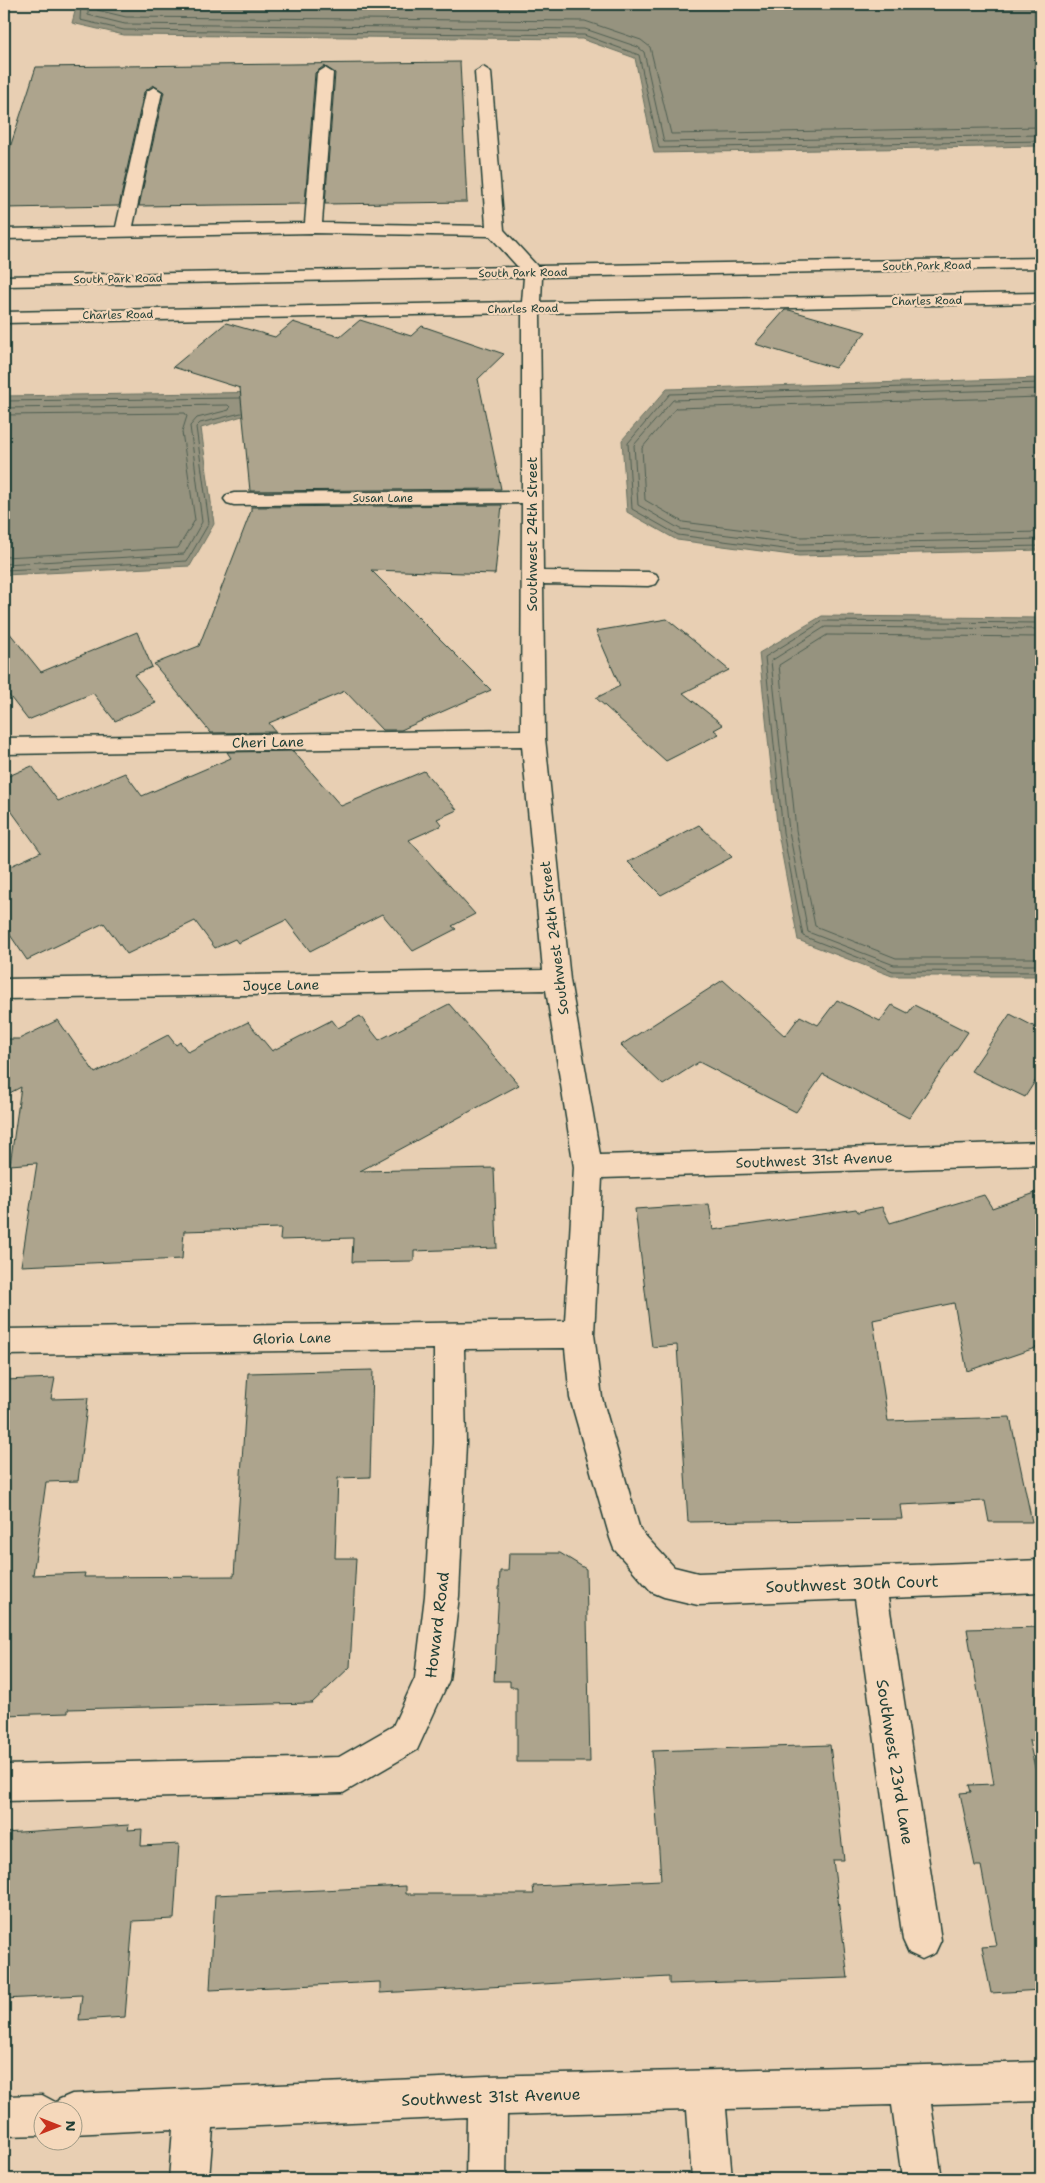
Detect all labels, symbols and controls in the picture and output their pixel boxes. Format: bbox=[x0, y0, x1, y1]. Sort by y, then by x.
street label: South Park Road bbox=[882, 258, 972, 274]
street label: South Park Road bbox=[478, 265, 568, 281]
street label: South Park Road bbox=[73, 271, 163, 287]
street label: Charles Road bbox=[891, 293, 963, 309]
street label: Charles Road bbox=[487, 301, 559, 317]
street label: Charles Road bbox=[82, 307, 154, 323]
street label: Southwest 24th Street bbox=[523, 457, 541, 611]
street label: Susan Lane bbox=[353, 491, 413, 506]
street label: Cheri Lane bbox=[232, 732, 304, 752]
street label: Southwest 24th Street bbox=[536, 860, 572, 1016]
street label: Joyce Lane bbox=[242, 975, 320, 995]
street label: Southwest 31st Avenue bbox=[735, 1148, 893, 1172]
street label: Gloria Lane bbox=[252, 1328, 332, 1348]
street label: Southwest 30th Court bbox=[765, 1570, 939, 1598]
street label: Howard Road bbox=[420, 1571, 454, 1679]
street label: Southwest 23rd Lane bbox=[872, 1678, 918, 1846]
street label: Southwest 31st Avenue bbox=[401, 2083, 581, 2111]
north arrow bbox=[32, 2100, 82, 2150]
text: N bbox=[62, 2120, 80, 2132]

